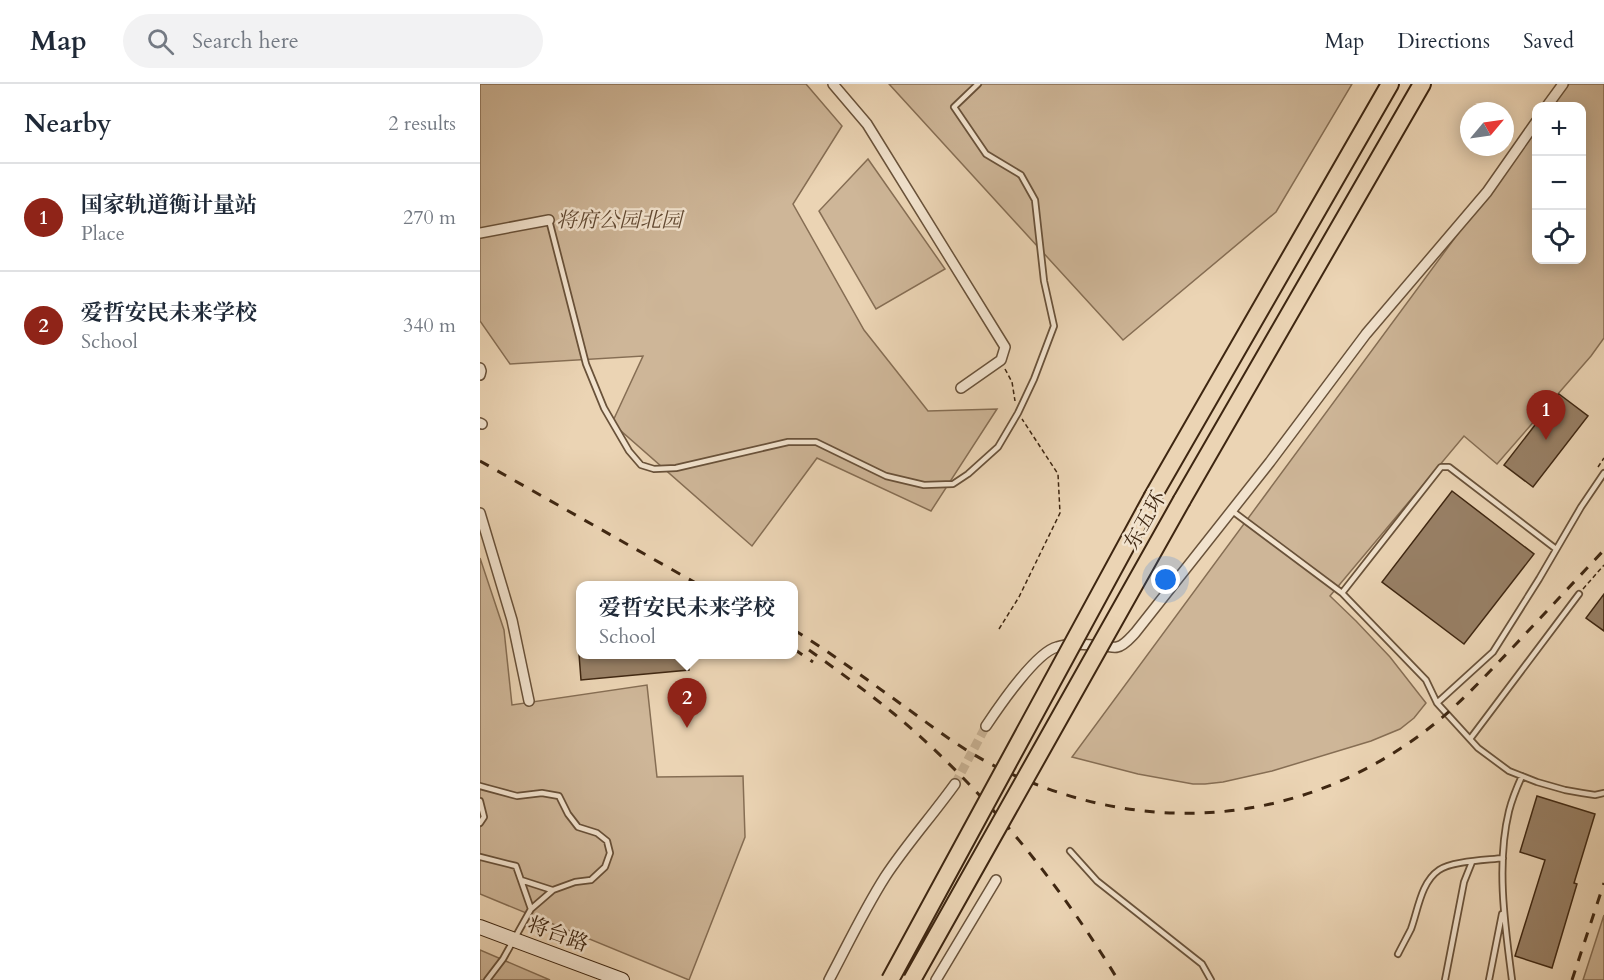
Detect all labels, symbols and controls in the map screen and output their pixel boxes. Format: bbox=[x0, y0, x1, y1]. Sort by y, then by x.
search box bbox=[123, 14, 543, 68]
text: Map bbox=[30, 22, 87, 60]
icon: search bbox=[144, 25, 177, 58]
text: Search here bbox=[192, 26, 299, 56]
text: Map bbox=[1324, 27, 1364, 56]
text: Directions bbox=[1397, 27, 1490, 56]
text: Saved bbox=[1523, 27, 1574, 56]
north arrow bbox=[1460, 102, 1514, 156]
map controls bbox=[1532, 102, 1586, 264]
button: + bbox=[1532, 102, 1586, 156]
text: Nearby bbox=[24, 106, 112, 141]
text: 2 results bbox=[388, 110, 456, 137]
button: − bbox=[1532, 156, 1586, 210]
text: 国家轨道衡计量站 bbox=[81, 190, 257, 220]
text: 1 bbox=[38, 204, 49, 231]
text: 270 m bbox=[403, 204, 456, 231]
park label: 将府公园北园 bbox=[556, 206, 685, 235]
button: locate bbox=[1532, 210, 1586, 264]
text: Place bbox=[81, 220, 125, 247]
text: 爱哲安民未来学校 bbox=[81, 298, 257, 328]
text: 2 bbox=[38, 312, 49, 339]
text: 340 m bbox=[403, 312, 456, 339]
text: School bbox=[81, 328, 138, 355]
pin: 1 bbox=[1526, 390, 1566, 440]
street label: 东五环 bbox=[1117, 486, 1173, 555]
your location bbox=[1151, 565, 1180, 594]
popup bbox=[576, 581, 798, 659]
text: 爱哲安民未来学校 bbox=[599, 593, 775, 623]
text: School bbox=[599, 623, 656, 650]
pin: 2 bbox=[668, 678, 706, 728]
street label: 将台路 bbox=[523, 910, 592, 959]

